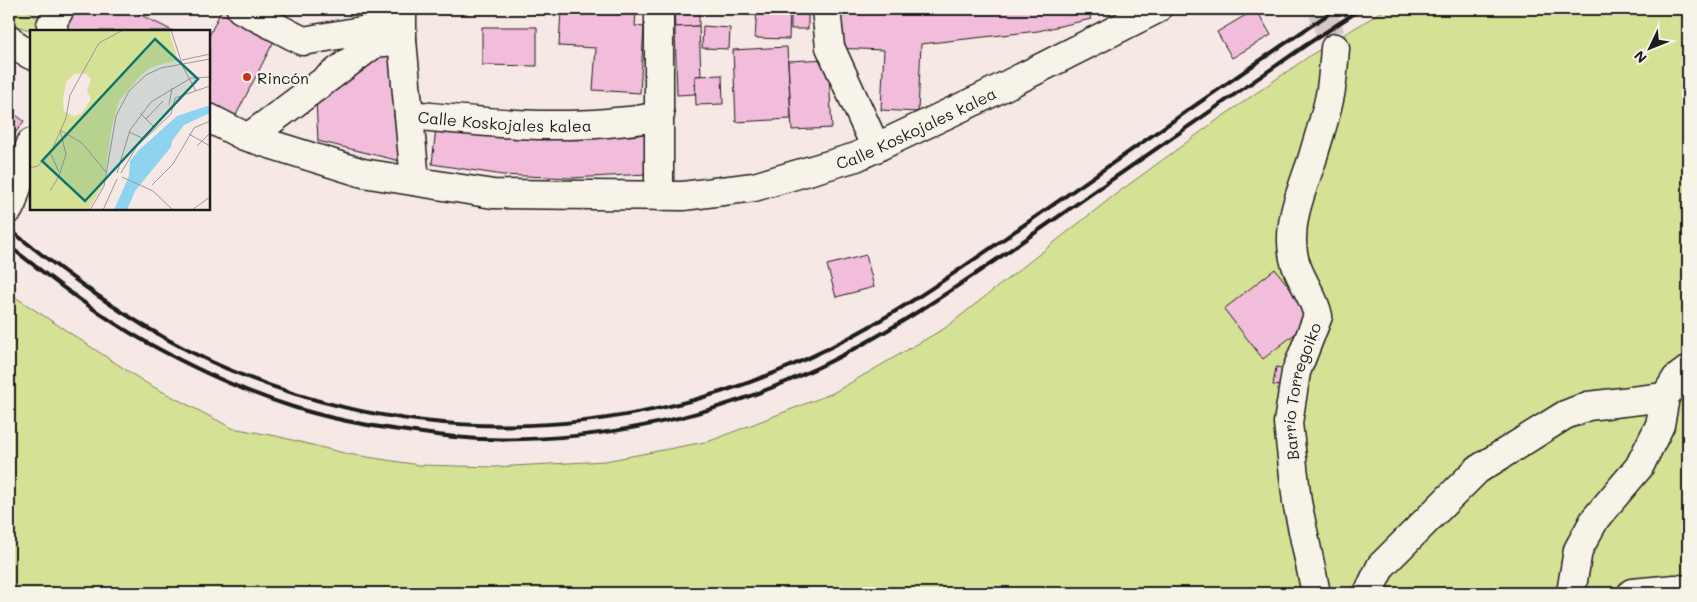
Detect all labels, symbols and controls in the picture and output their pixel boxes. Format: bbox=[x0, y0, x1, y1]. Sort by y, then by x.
north arrow bbox=[1624, 22, 1674, 72]
inset map bbox=[30, 30, 210, 210]
text: N bbox=[1630, 47, 1651, 68]
place label: Rincón bbox=[257, 67, 309, 88]
marker: Rincón bbox=[241, 71, 253, 83]
street label: Calle Koskojales kalea bbox=[833, 82, 999, 173]
street label: Calle Koskojales kalea bbox=[417, 105, 592, 136]
street label: Barrio Torregoiko bbox=[1277, 319, 1325, 461]

